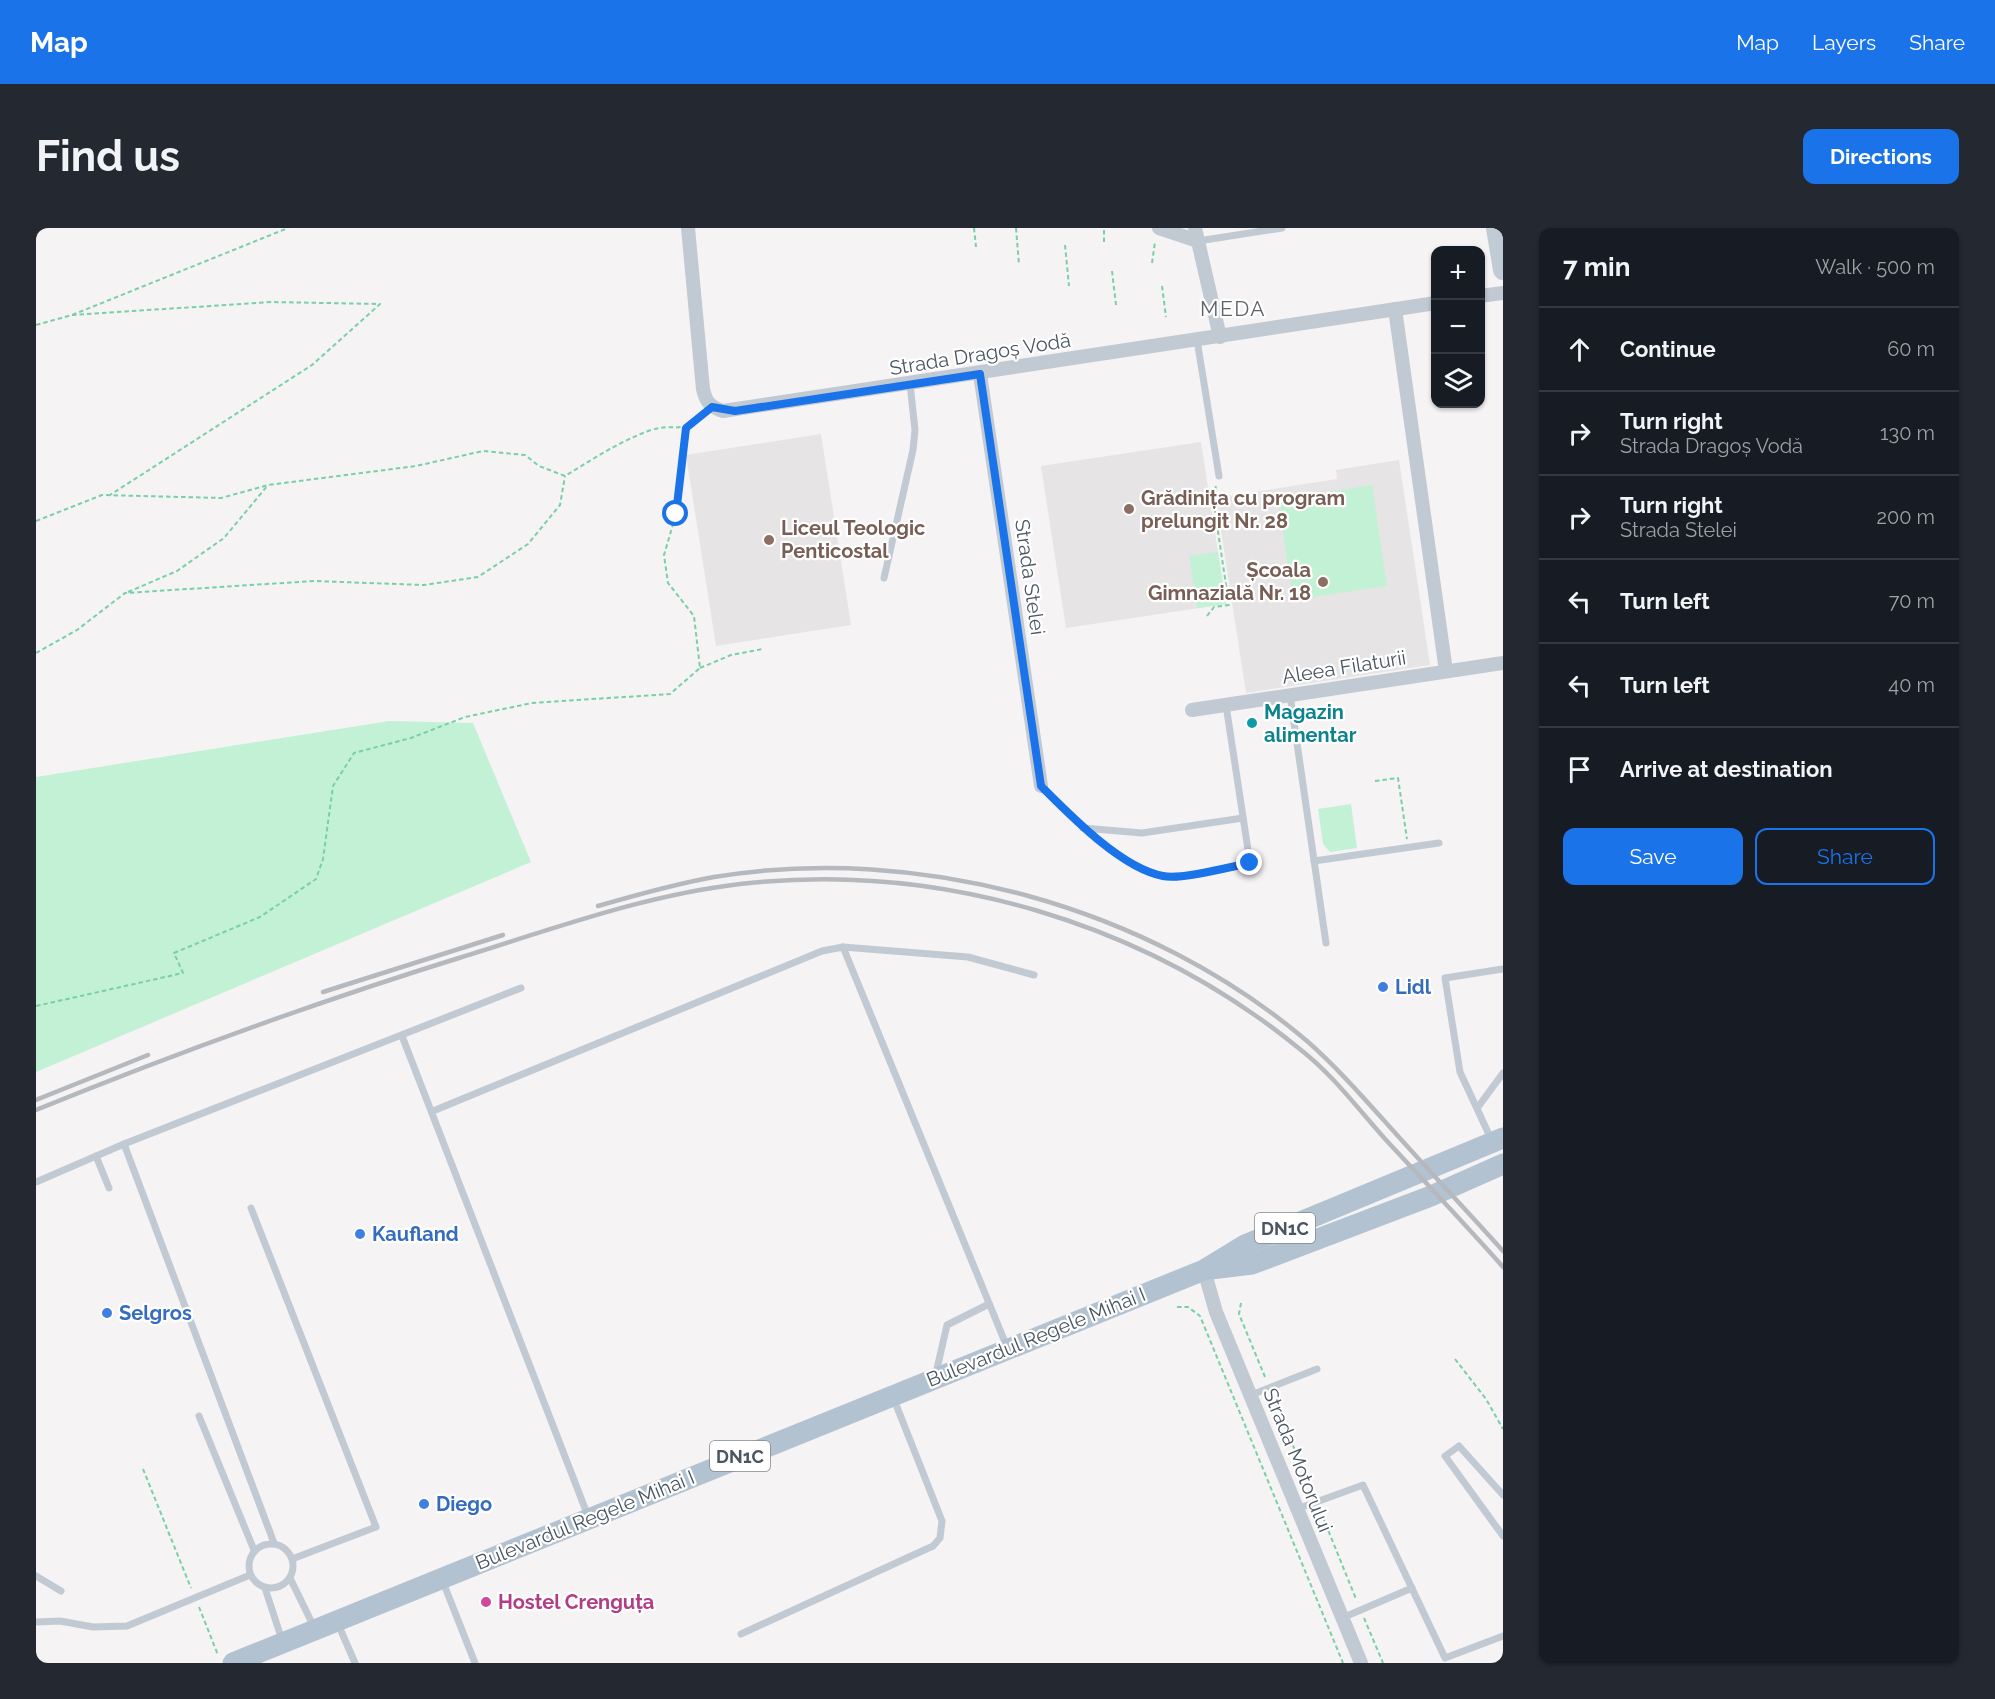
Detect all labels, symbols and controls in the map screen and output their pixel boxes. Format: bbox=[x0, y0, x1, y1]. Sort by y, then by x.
text: Map bbox=[30, 26, 88, 59]
text: Map bbox=[1736, 30, 1779, 55]
text: Layers bbox=[1812, 30, 1876, 55]
text: Share bbox=[1909, 30, 1965, 55]
button: Directions bbox=[1803, 129, 1959, 184]
text: Find us bbox=[36, 132, 180, 181]
map controls bbox=[1431, 246, 1485, 408]
button: + bbox=[1431, 246, 1485, 300]
text: 7 min bbox=[1563, 252, 1630, 282]
text: Walk · 500 m bbox=[1815, 255, 1935, 279]
district label: MEDA bbox=[1200, 296, 1266, 321]
button: − bbox=[1431, 300, 1485, 354]
street label: Strada Dragoș Vodă bbox=[888, 328, 1072, 380]
icon: ahead bbox=[1563, 333, 1596, 366]
text: Continue bbox=[1620, 336, 1716, 362]
text: 60 m bbox=[1887, 337, 1935, 361]
button: layers bbox=[1431, 354, 1485, 408]
text: Turn right bbox=[1620, 408, 1723, 434]
icon: right bbox=[1563, 417, 1596, 450]
text: 130 m bbox=[1880, 421, 1935, 445]
text: Strada Dragoș Vodă bbox=[1620, 434, 1803, 458]
place label: Grădinița cu program prelungit Nr. 28 bbox=[1141, 486, 1345, 533]
text: Turn right bbox=[1620, 492, 1723, 518]
route start bbox=[662, 500, 688, 526]
icon: right bbox=[1563, 501, 1596, 534]
marker: Grădinița cu program prelungit Nr. 28 bbox=[1122, 502, 1136, 516]
text: 200 m bbox=[1877, 505, 1935, 529]
place label: Liceul Teologic Penticostal bbox=[781, 516, 925, 563]
street label: Strada Stelei bbox=[1010, 518, 1050, 636]
text: Strada Stelei bbox=[1620, 518, 1737, 542]
marker: Liceul Teologic Penticostal bbox=[762, 533, 776, 547]
place label: Școala Gimnazială Nr. 18 bbox=[1148, 558, 1311, 605]
marker: Școala Gimnazială Nr. 18 bbox=[1316, 575, 1330, 589]
icon: left bbox=[1563, 585, 1596, 618]
text: Turn left bbox=[1620, 588, 1710, 614]
text: 70 m bbox=[1889, 589, 1935, 613]
street label: Aleea Filaturii bbox=[1280, 645, 1408, 689]
icon: left bbox=[1563, 669, 1596, 702]
text: Turn left bbox=[1620, 672, 1710, 698]
text: 40 m bbox=[1888, 673, 1935, 697]
place label: Magazin alimentar bbox=[1264, 700, 1357, 747]
marker: Magazin alimentar bbox=[1245, 716, 1259, 730]
icon: arrive bbox=[1563, 753, 1596, 786]
text: Arrive at destination bbox=[1620, 756, 1833, 782]
button: Save bbox=[1563, 828, 1743, 885]
button: Share bbox=[1755, 828, 1935, 885]
route end bbox=[1236, 849, 1262, 875]
place label: Lidl bbox=[1395, 975, 1432, 999]
marker: Lidl bbox=[1376, 980, 1390, 994]
road number: DN1C bbox=[1255, 1213, 1315, 1243]
place label: Kaufland bbox=[372, 1222, 459, 1246]
marker: Kaufland bbox=[353, 1227, 367, 1241]
street label: Bulevardul Regele Mihai I bbox=[923, 1282, 1149, 1392]
place label: Selgros bbox=[119, 1301, 192, 1325]
marker: Selgros bbox=[100, 1306, 114, 1320]
street label: Strada Motorului bbox=[1258, 1385, 1338, 1535]
road number: DN1C bbox=[710, 1441, 770, 1471]
street label: Bulevardul Regele Mihai I bbox=[472, 1465, 698, 1575]
place label: Diego bbox=[436, 1492, 492, 1516]
marker: Diego bbox=[417, 1497, 431, 1511]
place label: Hostel Crenguța bbox=[498, 1590, 654, 1614]
marker: Hostel Crenguța bbox=[479, 1595, 493, 1609]

